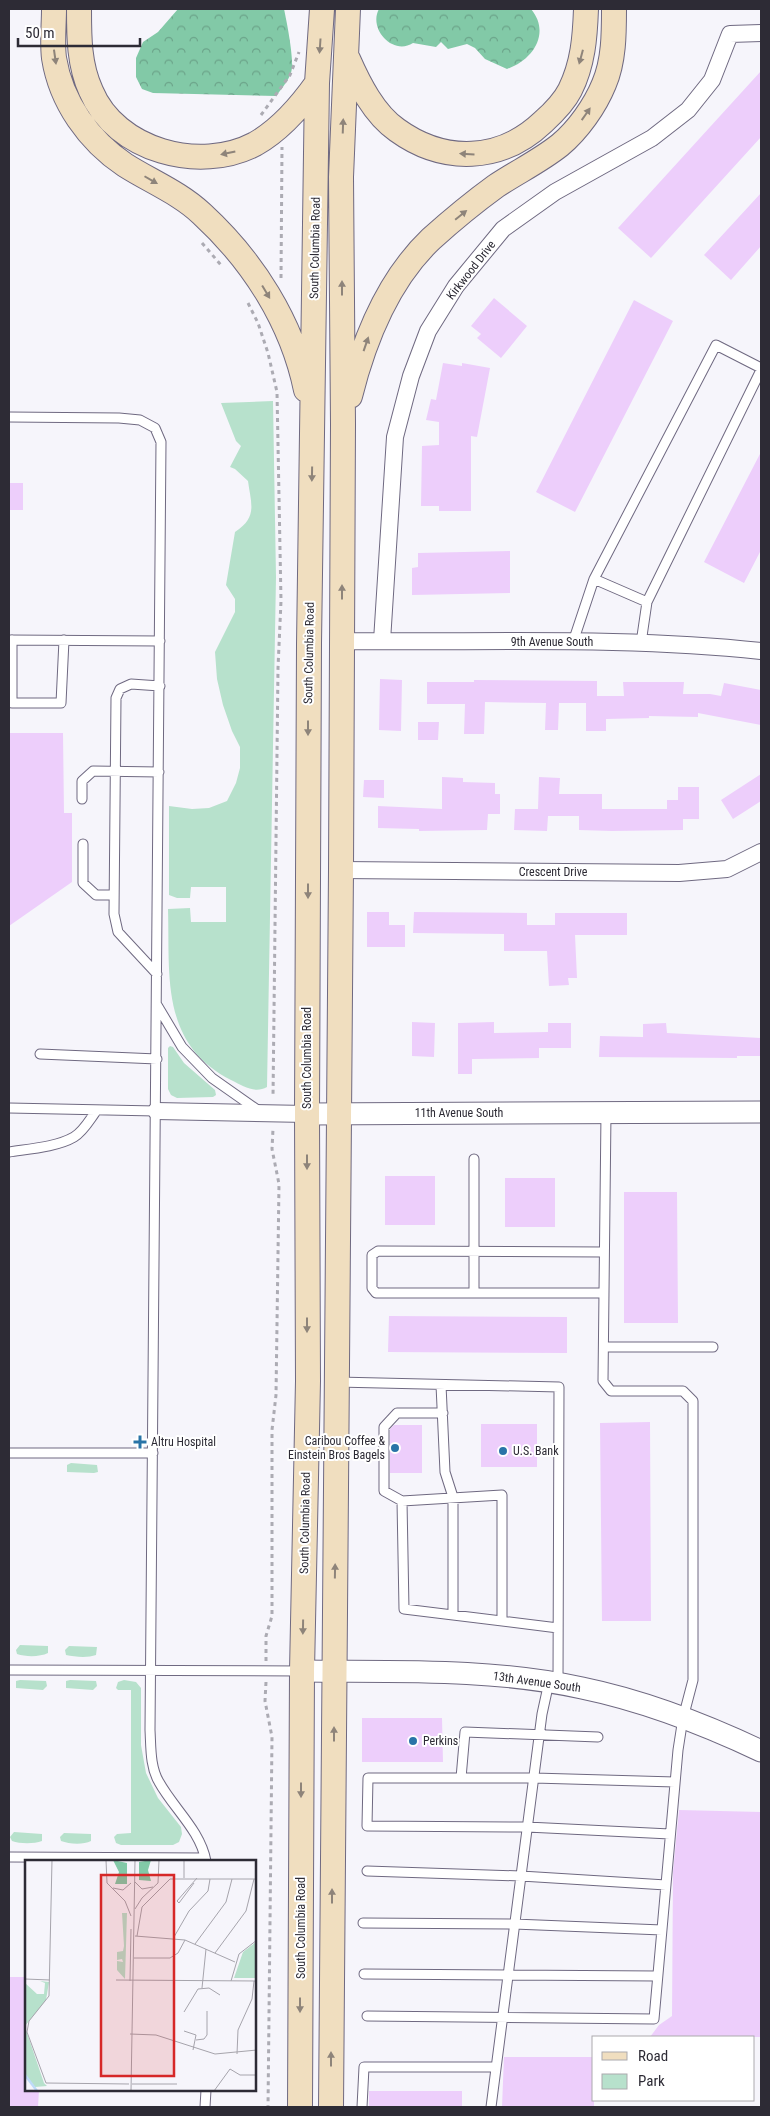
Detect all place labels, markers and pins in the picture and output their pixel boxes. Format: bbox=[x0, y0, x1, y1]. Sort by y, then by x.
place label: Caribou Coffee & Einstein Bros Bagels bbox=[288, 1434, 385, 1462]
marker: Altru Hospital bbox=[133, 1435, 147, 1449]
place label: Altru Hospital bbox=[151, 1435, 216, 1449]
marker: Caribou Coffee & Einstein Bros Bagels bbox=[389, 1442, 401, 1454]
place label: U.S. Bank bbox=[513, 1444, 559, 1458]
marker: U.S. Bank bbox=[497, 1445, 509, 1457]
place label: Perkins bbox=[423, 1734, 458, 1748]
marker: Perkins bbox=[407, 1735, 419, 1747]

